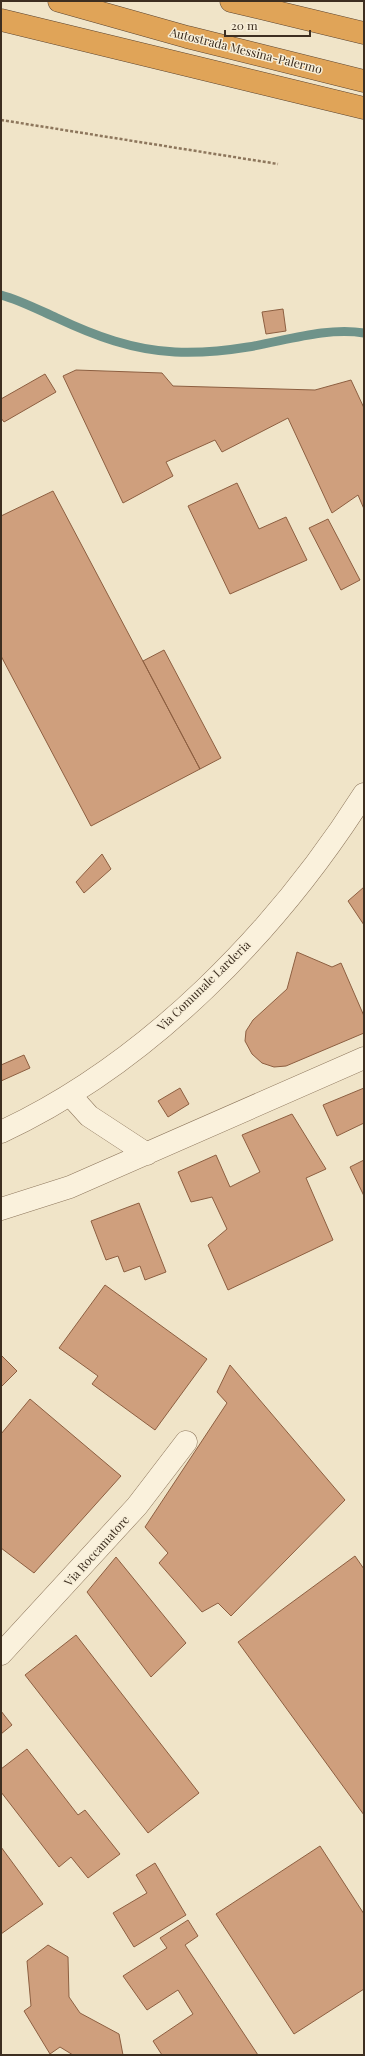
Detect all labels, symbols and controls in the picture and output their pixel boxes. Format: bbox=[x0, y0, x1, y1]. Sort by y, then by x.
scale bar bbox=[225, 12, 310, 38]
text: 20 m bbox=[231, 17, 258, 33]
street label: Autostrada Messina-Palermo bbox=[168, 23, 324, 77]
street label: Via Comunale Larderia bbox=[153, 937, 253, 1035]
street label: Via Roccamatore bbox=[59, 1511, 132, 1590]

